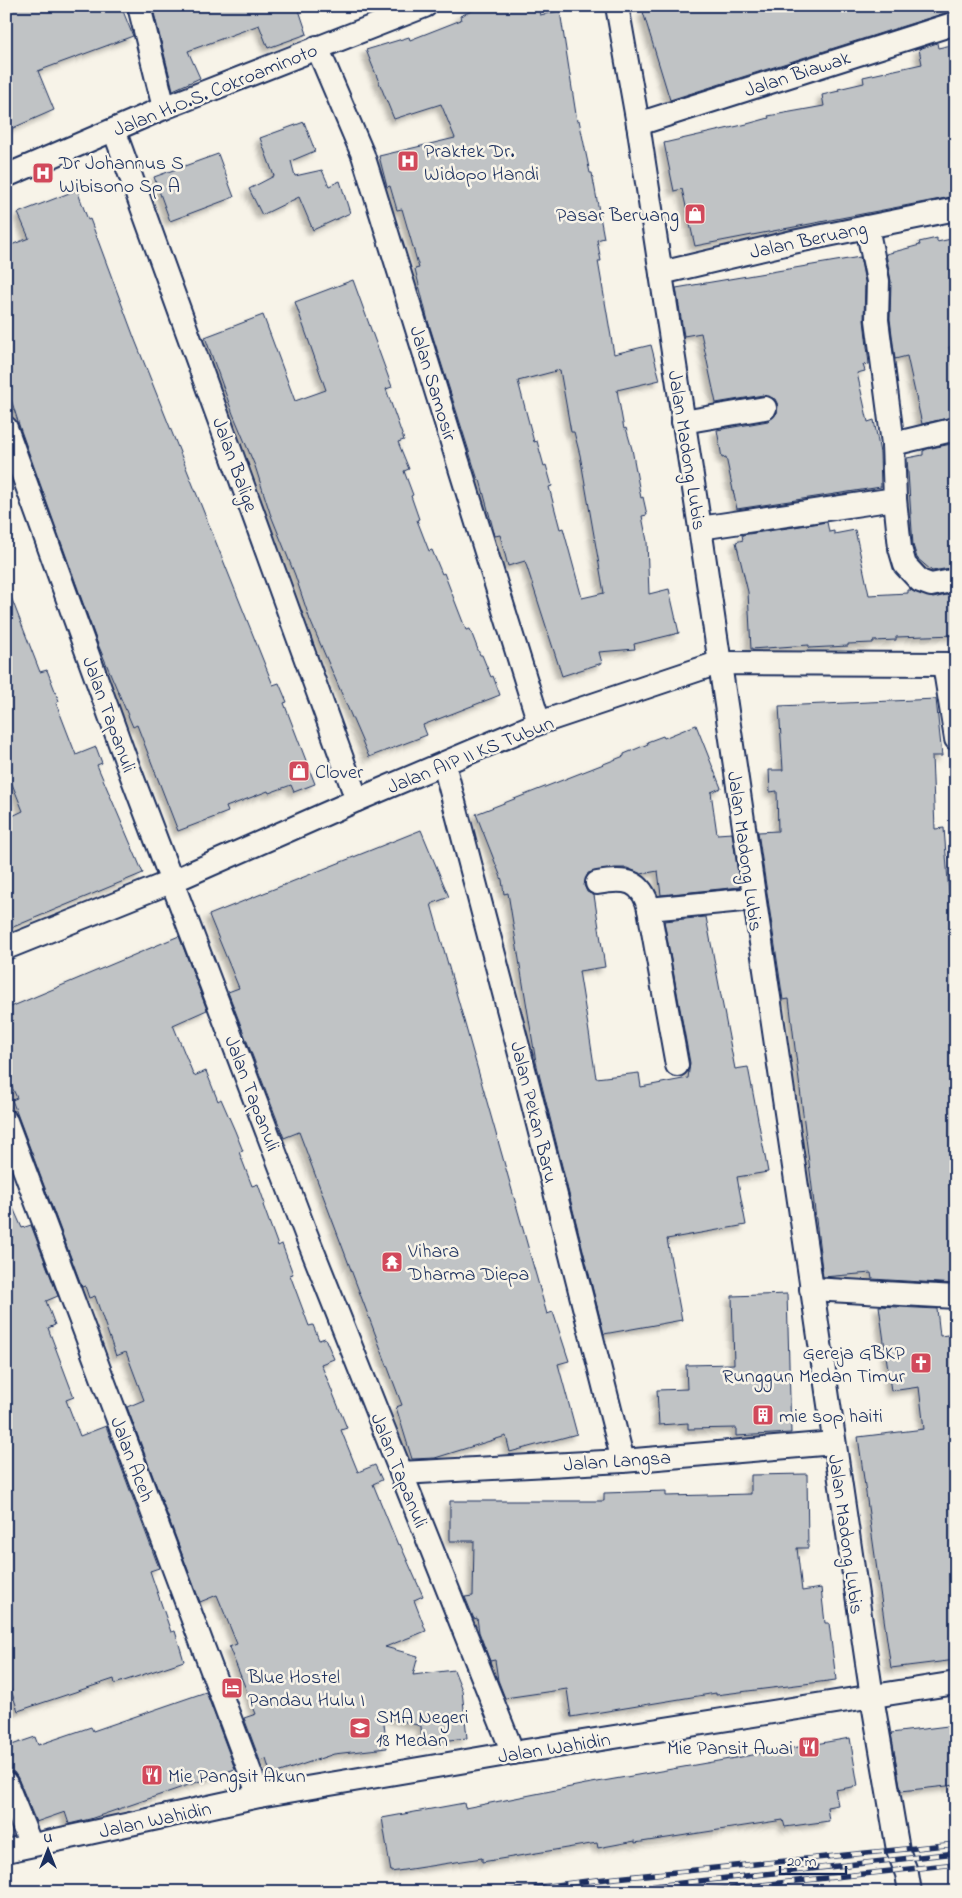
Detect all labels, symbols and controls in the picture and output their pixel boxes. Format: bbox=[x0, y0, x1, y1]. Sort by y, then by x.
street label: Jalan H.O.S. Cokroaminoto bbox=[109, 37, 322, 146]
street label: Jalan Biawak bbox=[741, 44, 855, 106]
place label: Praktek Dr. Widopo Handi bbox=[424, 138, 539, 190]
hospital icon: Praktek Dr. Widopo Handi bbox=[396, 149, 420, 173]
place label: Dr Johannus S Wibisono Sp A bbox=[58, 150, 184, 202]
hospital icon: Dr Johannus S Wibisono Sp A bbox=[31, 161, 55, 185]
place label: Pasar Beruang bbox=[556, 202, 679, 232]
shop icon: Pasar Beruang bbox=[683, 202, 707, 226]
street label: Jalan Beruang bbox=[747, 215, 870, 269]
street label: Jalan Samosir bbox=[400, 323, 463, 446]
street label: Jalan Madong Lubis bbox=[658, 369, 712, 532]
street label: Jalan Balige bbox=[202, 413, 264, 517]
street label: Jalan Tapanuli bbox=[73, 653, 142, 777]
street label: Jalan AIP II KS Tubun bbox=[383, 710, 559, 803]
shop icon: Clover bbox=[287, 759, 311, 783]
place label: Clover bbox=[315, 759, 364, 788]
street label: Jalan Madong Lubis bbox=[717, 770, 769, 933]
street label: Jalan Tapanuli bbox=[215, 1032, 286, 1156]
street label: Jalan Pekan Baru bbox=[501, 1039, 564, 1187]
place label: Vihara Dharma Diepa bbox=[407, 1238, 529, 1290]
temple icon: Vihara Dharma Diepa bbox=[380, 1250, 404, 1274]
place label: Gereja GBKP Runggun Medan Timur bbox=[722, 1340, 906, 1393]
church icon: Gereja GBKP Runggun Medan Timur bbox=[909, 1351, 933, 1375]
building icon: mie sop haiti bbox=[751, 1403, 775, 1427]
place label: mie sop haiti bbox=[779, 1403, 883, 1432]
street label: Jalan Tapanuli bbox=[361, 1409, 434, 1533]
street label: Jalan Aceh bbox=[101, 1413, 160, 1507]
street label: Jalan Langsa bbox=[562, 1444, 672, 1482]
street label: Jalan Madong Lubis bbox=[818, 1453, 870, 1616]
place label: Blue Hostel Pandau Hulu I bbox=[247, 1664, 365, 1716]
hotel icon: Blue Hostel Pandau Hulu I bbox=[220, 1676, 244, 1700]
place label: SMA Negeri 18 Medan bbox=[376, 1704, 469, 1756]
school or university icon: SMA Negeri 18 Medan bbox=[348, 1716, 372, 1740]
street label: Jalan Wahidin bbox=[496, 1726, 613, 1773]
place label: Mie Pansit Awai bbox=[667, 1735, 793, 1764]
restaurant icon: Mie Pansit Awai bbox=[797, 1735, 821, 1759]
restaurant icon: Mie Pangsit Akun bbox=[140, 1763, 164, 1787]
place label: Mie Pangsit Akun bbox=[168, 1763, 306, 1793]
street label: Jalan Wahidin bbox=[97, 1795, 214, 1847]
north arrow bbox=[22, 1826, 72, 1876]
text: U bbox=[44, 1828, 53, 1849]
scale bar bbox=[780, 1843, 846, 1875]
text: 20 m bbox=[787, 1851, 817, 1873]

